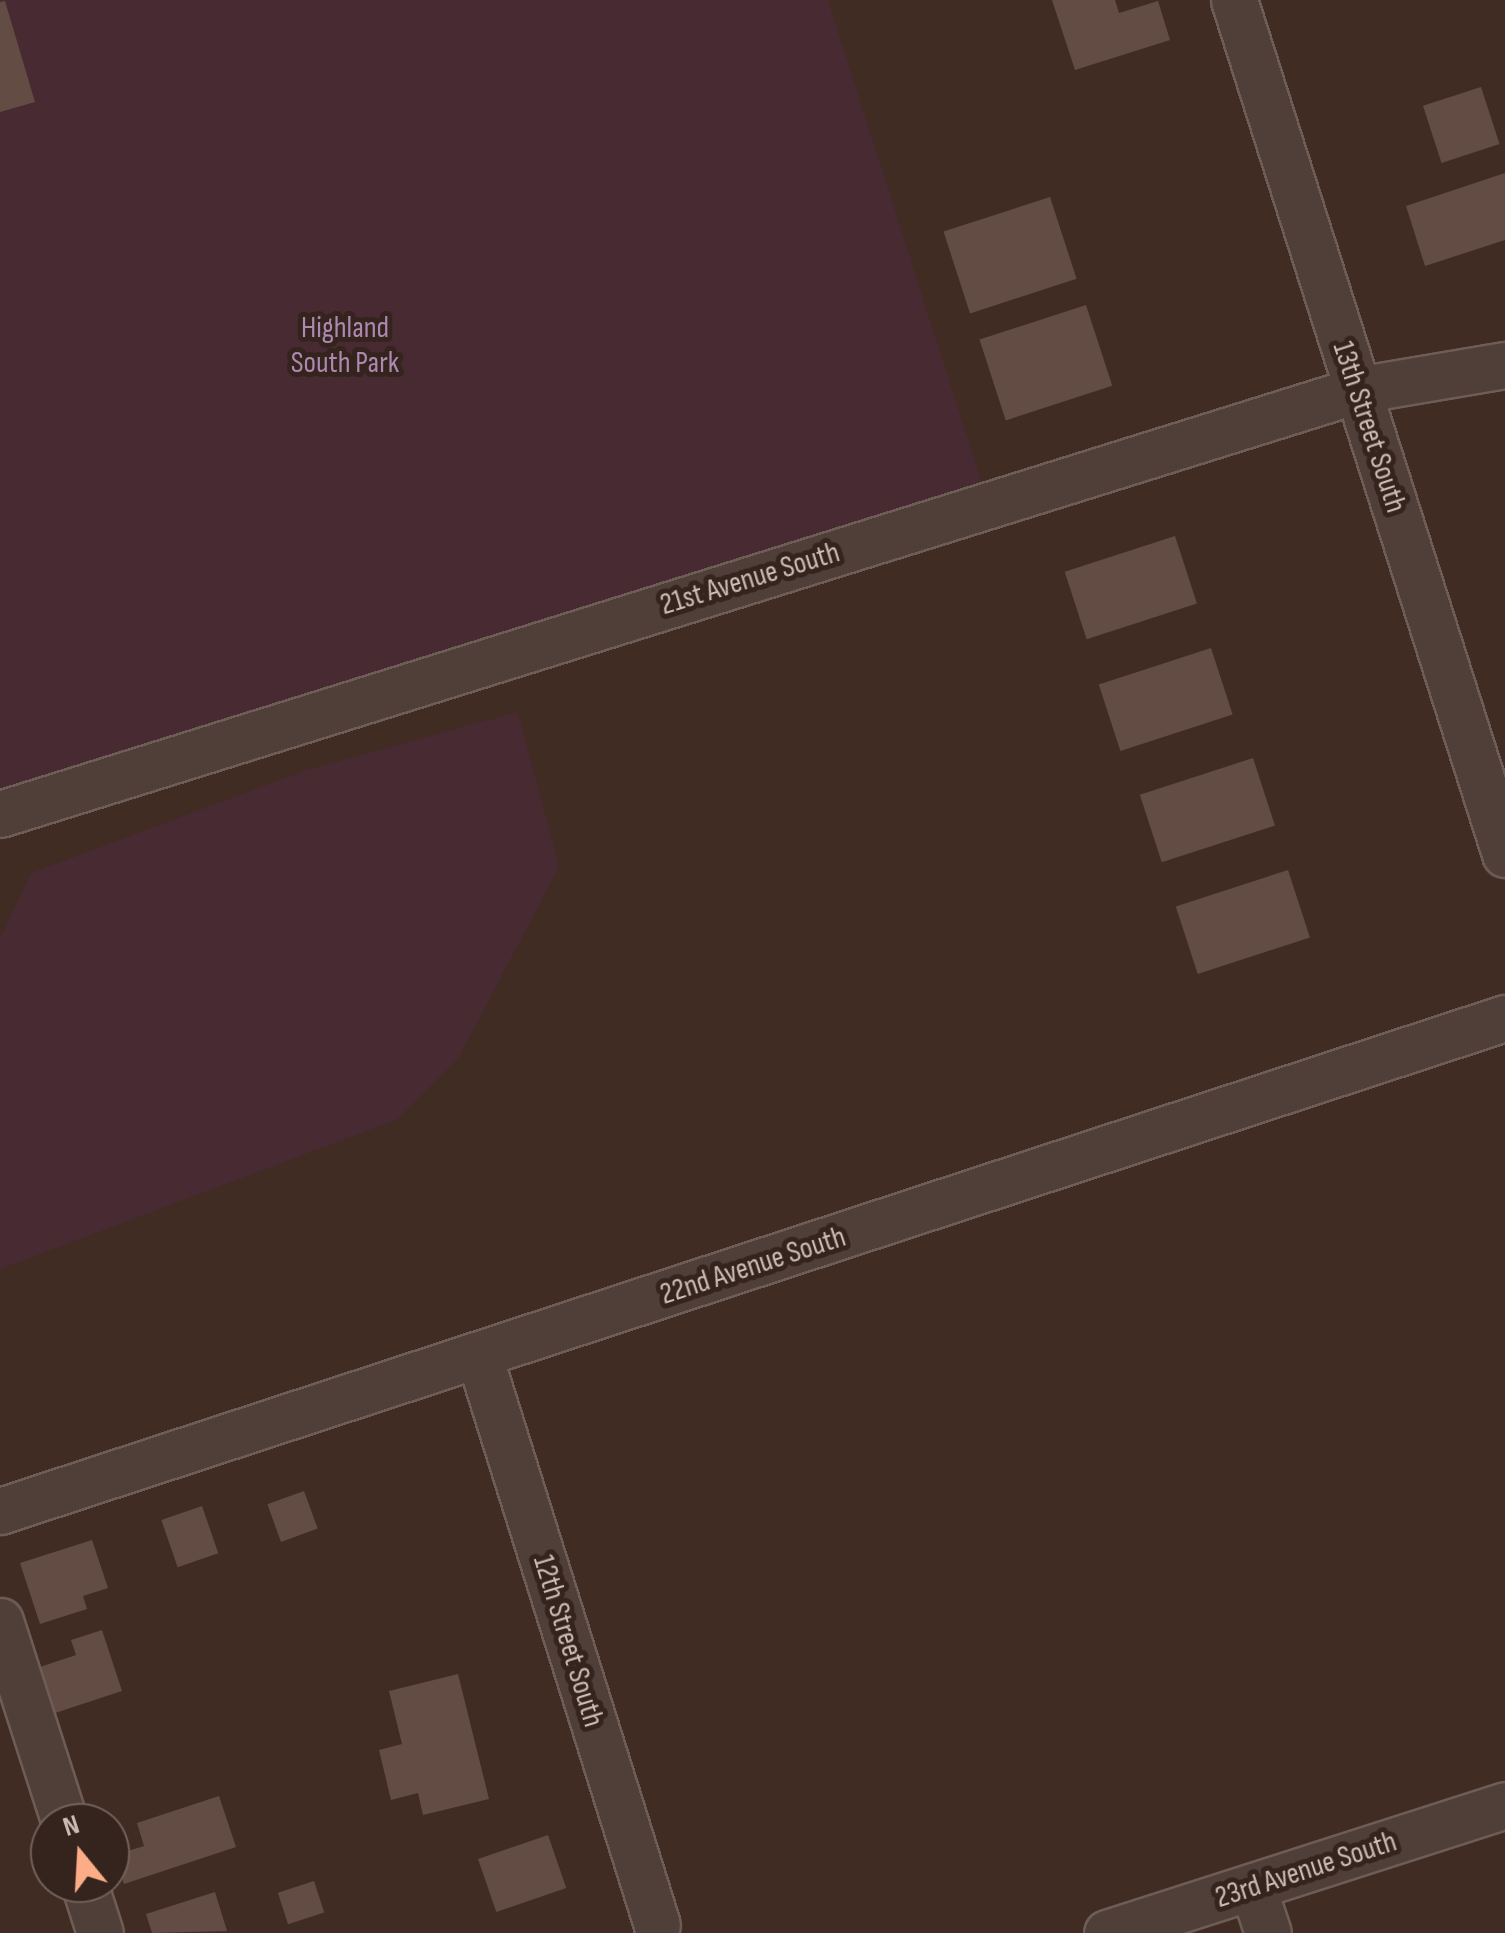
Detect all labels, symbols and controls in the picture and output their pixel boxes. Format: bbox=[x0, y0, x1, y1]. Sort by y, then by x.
park label: Highland South Park bbox=[291, 310, 399, 380]
street label: 13th Street South bbox=[1324, 337, 1414, 517]
street label: 21st Avenue South bbox=[656, 535, 844, 623]
street label: 22nd Avenue South bbox=[656, 1219, 850, 1313]
street label: 12th Street South bbox=[525, 1551, 611, 1731]
north arrow bbox=[30, 1803, 130, 1903]
text: N bbox=[59, 1808, 83, 1844]
street label: 23rd Avenue South bbox=[1211, 1824, 1401, 1916]

